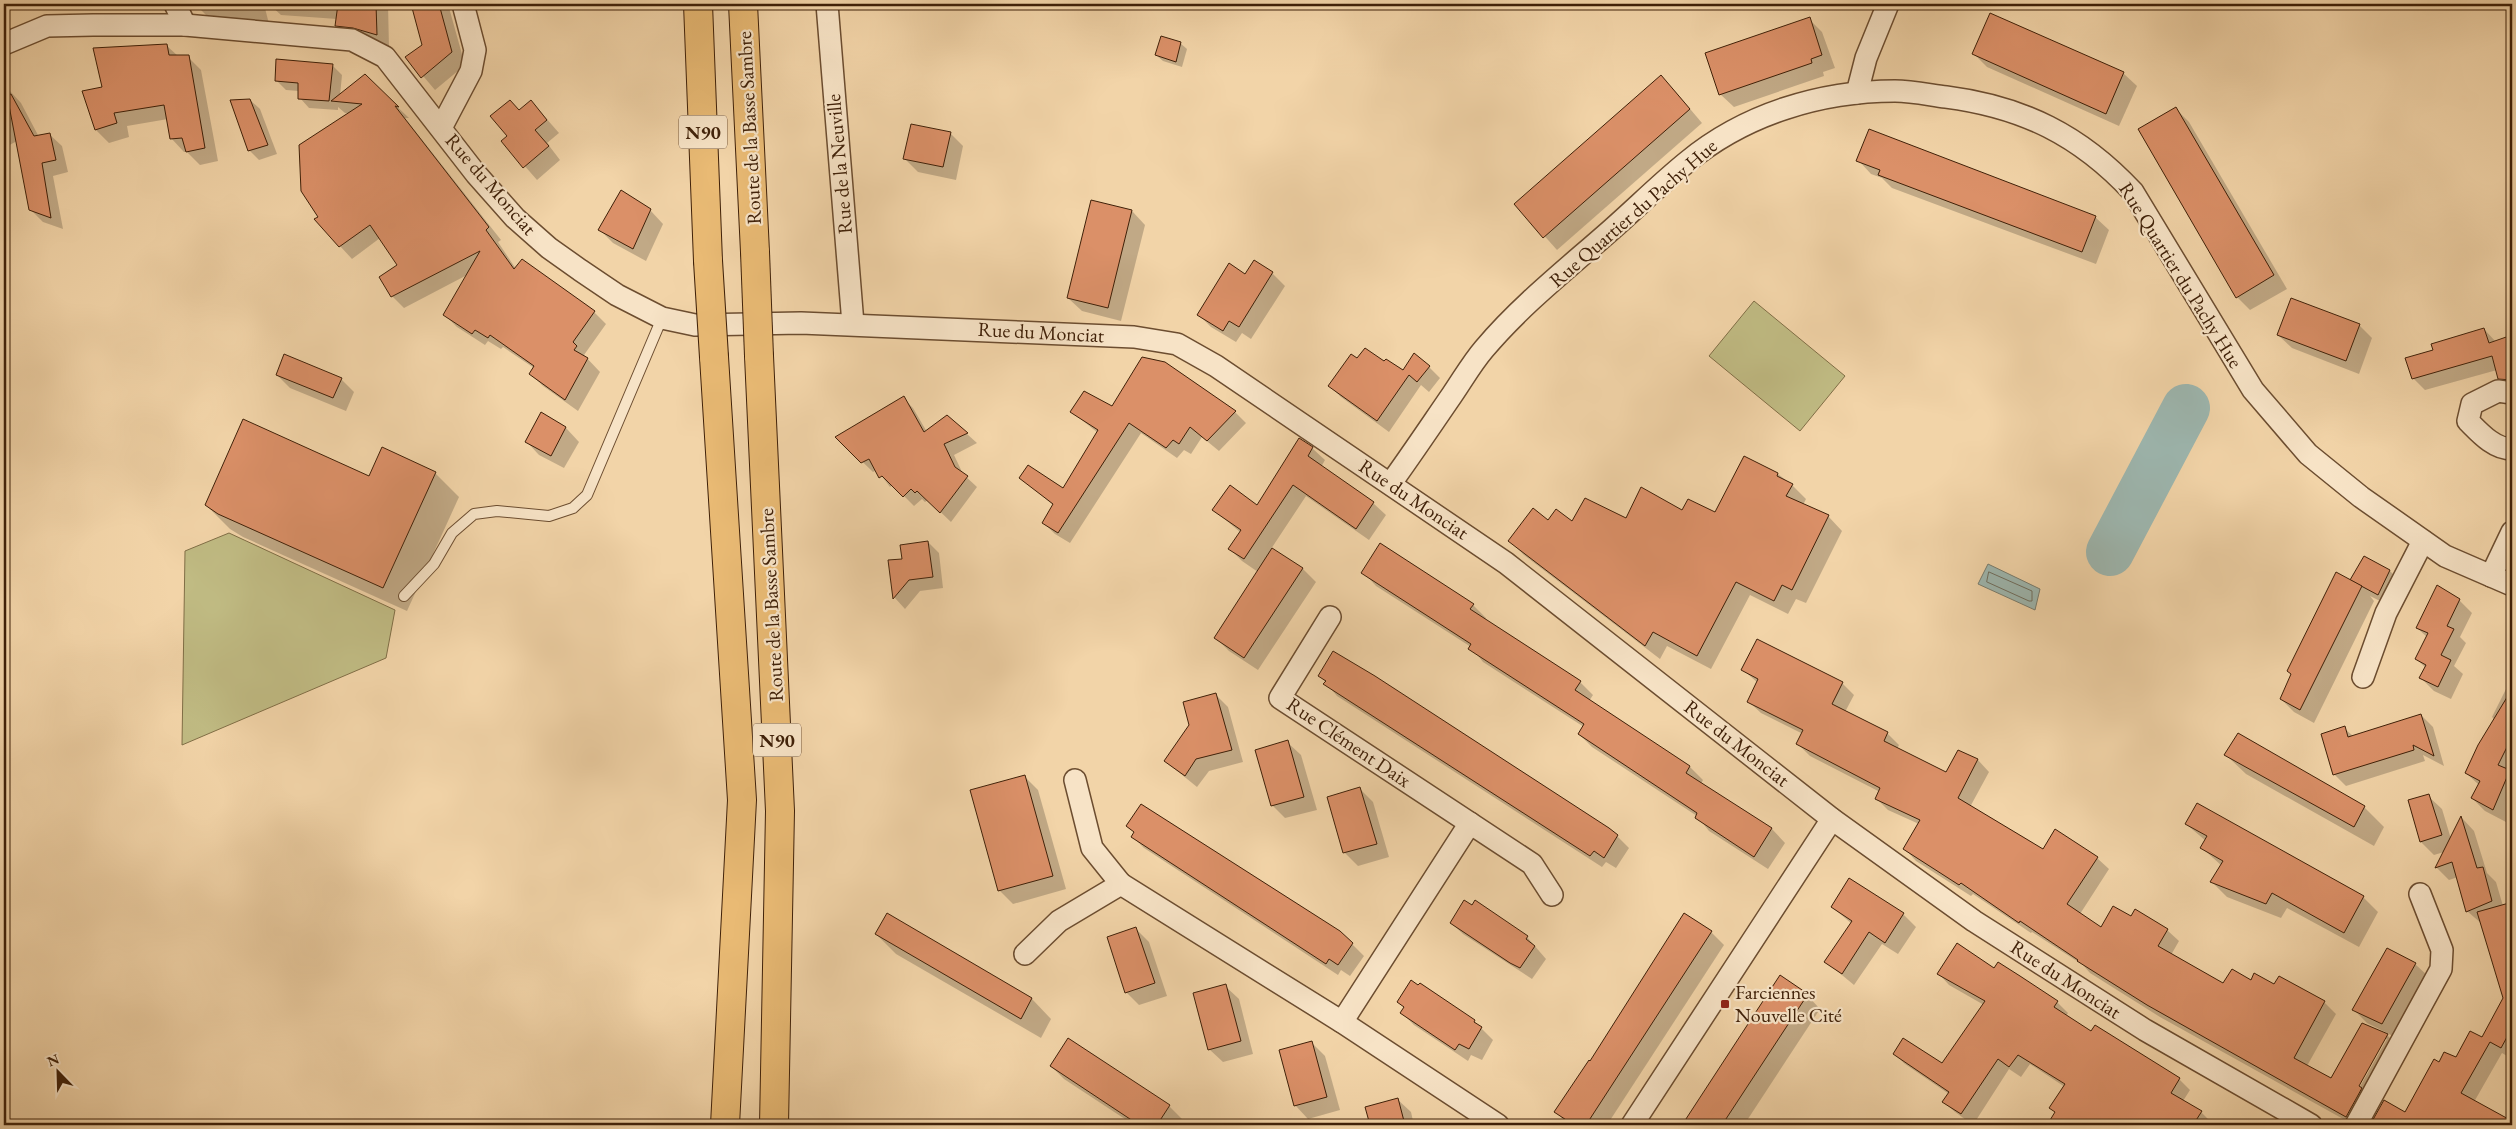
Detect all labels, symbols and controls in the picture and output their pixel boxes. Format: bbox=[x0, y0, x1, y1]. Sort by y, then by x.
street label: Route de la Basse Sambre bbox=[731, 30, 767, 225]
street label: Rue de la Neuville bbox=[820, 93, 858, 235]
road number: N90 bbox=[679, 115, 727, 148]
street label: Rue du Monciat bbox=[440, 128, 543, 241]
street label: Rue Quartier du Pachy Hue bbox=[1544, 133, 1723, 293]
street label: Rue Quartier du Pachy Hue bbox=[2113, 177, 2249, 373]
street label: Rue du Monciat bbox=[977, 316, 1106, 348]
street label: Rue du Monciat bbox=[1354, 453, 1474, 546]
street label: Route de la Basse Sambre bbox=[753, 507, 789, 702]
street label: Rue Clément Daix bbox=[1282, 691, 1416, 793]
street label: Rue du Monciat bbox=[1679, 694, 1795, 793]
road number: N90 bbox=[753, 724, 801, 756]
street label: Rue du Monciat bbox=[2006, 934, 2127, 1025]
place label: Farciennes Nouvelle Cité bbox=[1735, 979, 1842, 1028]
marker: Farciennes Nouvelle Cité bbox=[1719, 998, 1731, 1010]
north arrow bbox=[32, 1046, 82, 1096]
text: N bbox=[44, 1049, 62, 1071]

